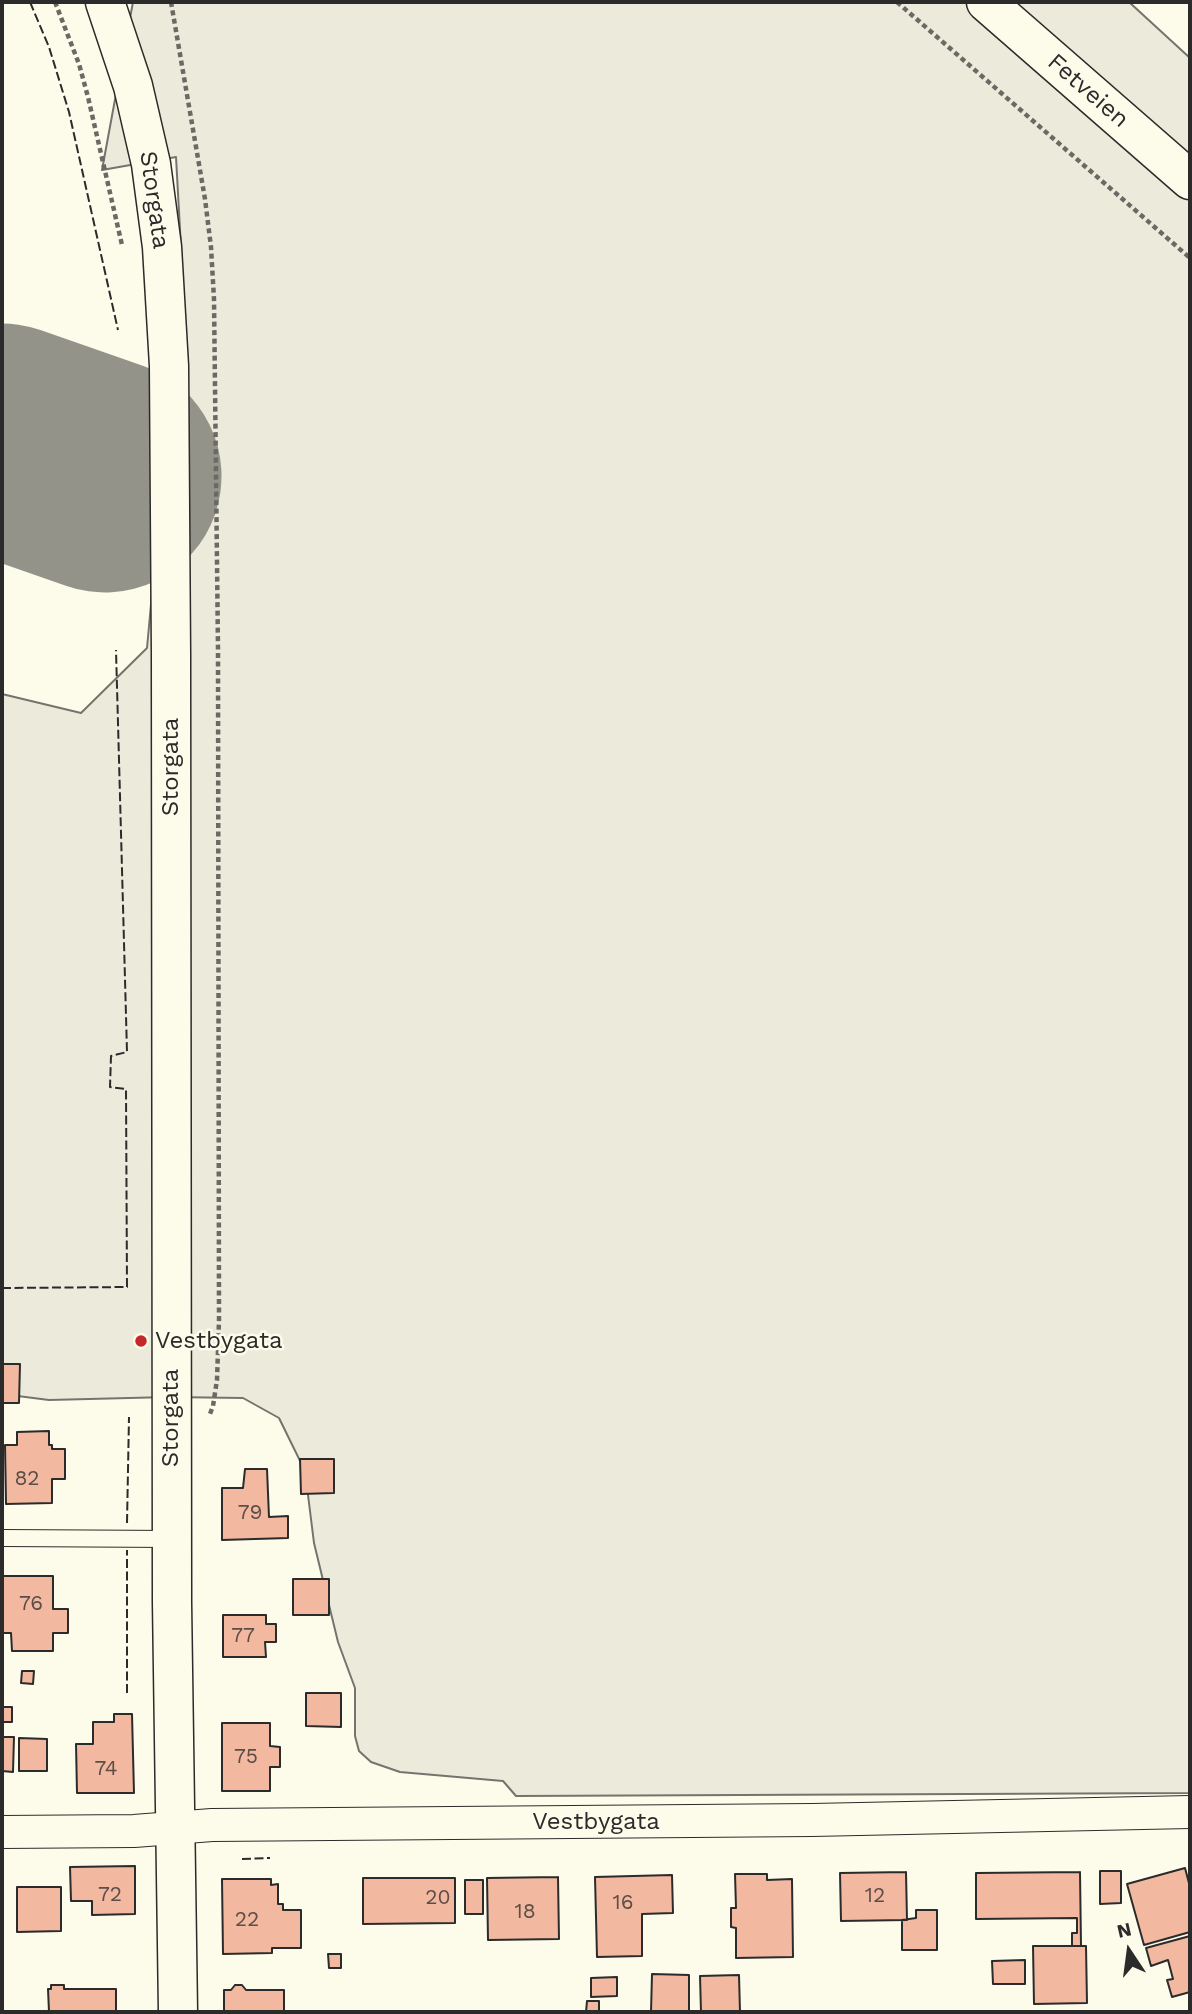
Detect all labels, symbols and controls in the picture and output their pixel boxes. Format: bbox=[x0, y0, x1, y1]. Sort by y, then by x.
street label: Fetveien bbox=[1041, 48, 1135, 134]
street label: Storgata bbox=[133, 149, 175, 251]
street label: Storgata bbox=[157, 718, 185, 816]
place label: Vestbygata bbox=[155, 1327, 283, 1355]
marker: Vestbygata bbox=[133, 1333, 149, 1349]
street label: Storgata bbox=[157, 1369, 185, 1467]
house number: 82 bbox=[14, 1466, 40, 1492]
house number: 79 bbox=[238, 1500, 262, 1526]
house number: 76 bbox=[19, 1591, 43, 1617]
house number: 77 bbox=[231, 1623, 255, 1649]
house number: 75 bbox=[234, 1744, 258, 1770]
house number: 74 bbox=[94, 1756, 118, 1782]
street label: Vestbygata bbox=[532, 1808, 660, 1836]
house number: 72 bbox=[98, 1882, 122, 1908]
house number: 12 bbox=[865, 1883, 885, 1909]
house number: 20 bbox=[425, 1885, 451, 1911]
house number: 16 bbox=[613, 1890, 633, 1916]
house number: 18 bbox=[514, 1899, 536, 1925]
house number: 22 bbox=[235, 1907, 259, 1933]
north arrow bbox=[1094, 1916, 1164, 1986]
text: N bbox=[1115, 1917, 1134, 1943]

